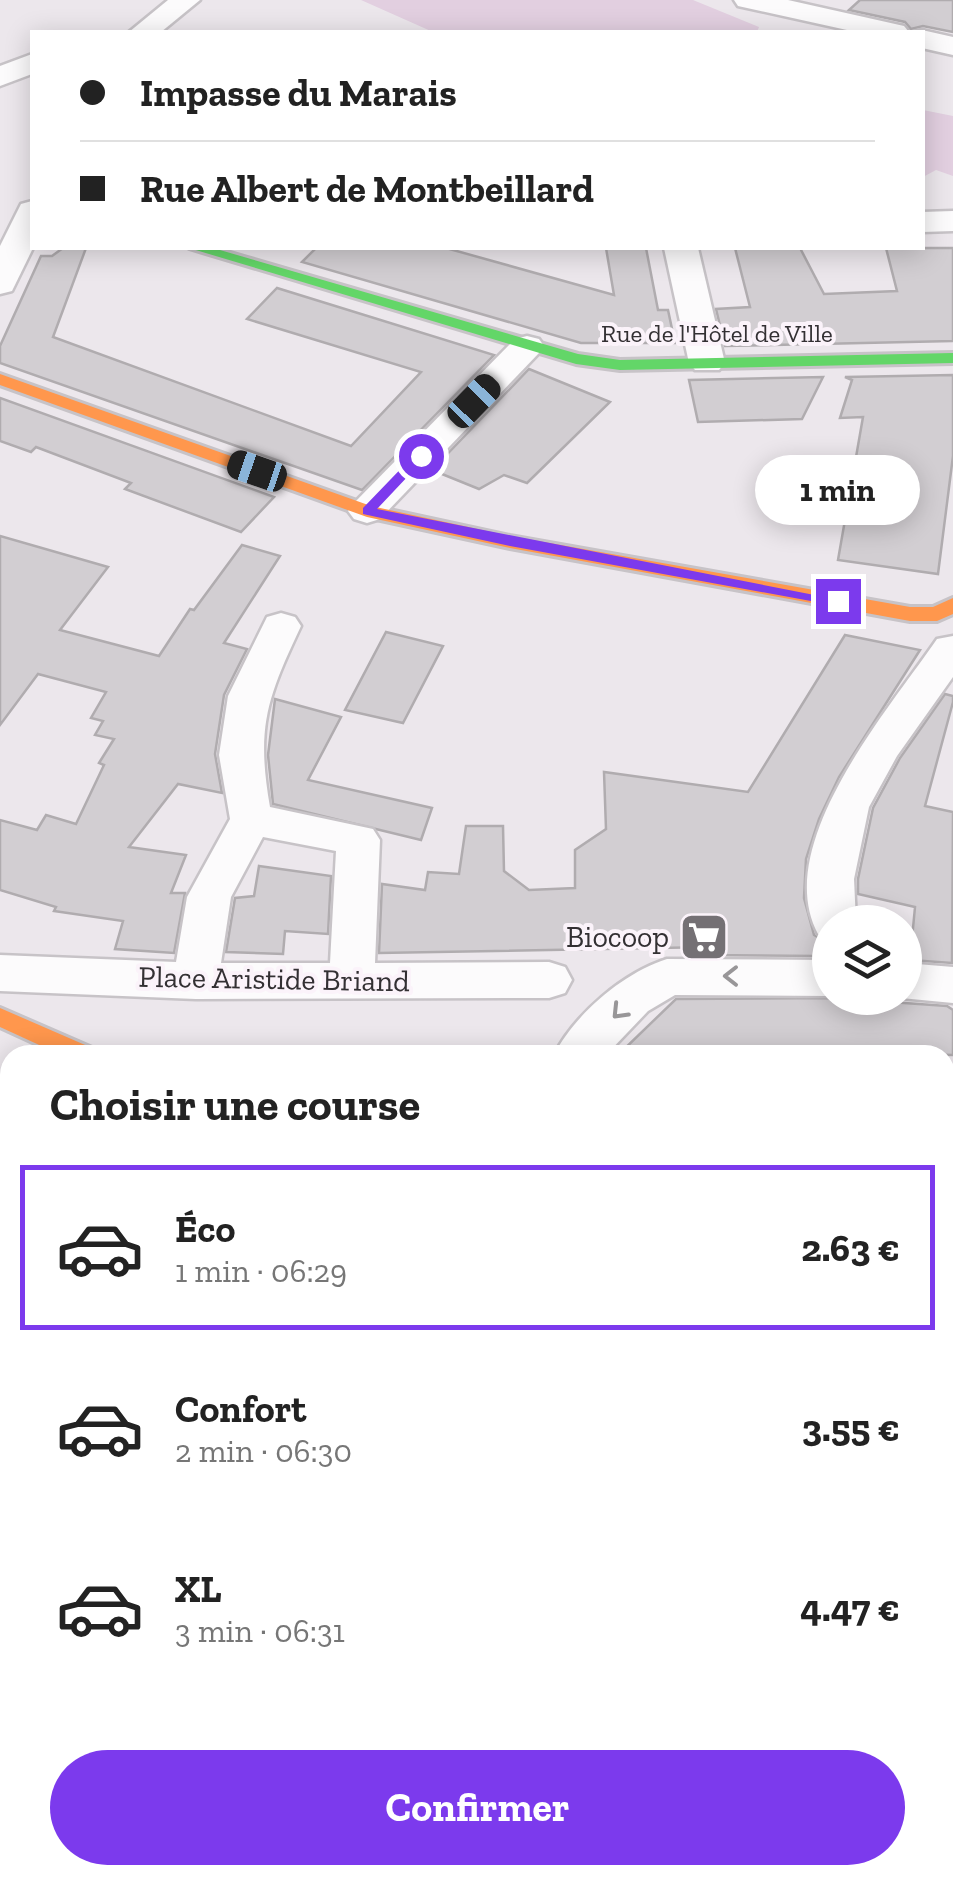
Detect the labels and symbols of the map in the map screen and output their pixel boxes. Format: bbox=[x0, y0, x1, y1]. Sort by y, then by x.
street label: Rue de l'Hôtel de Ville bbox=[601, 318, 833, 348]
car bbox=[442, 369, 506, 433]
route start bbox=[399, 434, 444, 479]
car bbox=[224, 447, 290, 495]
callout: 1 min bbox=[756, 456, 920, 526]
route end bbox=[816, 579, 861, 624]
supermarket icon: Biocoop bbox=[678, 911, 730, 963]
place label: Biocoop bbox=[566, 919, 669, 955]
street label: Place Aristide Briand bbox=[138, 959, 410, 999]
one-way arrow bbox=[723, 965, 738, 987]
one-way arrow bbox=[613, 1000, 631, 1018]

